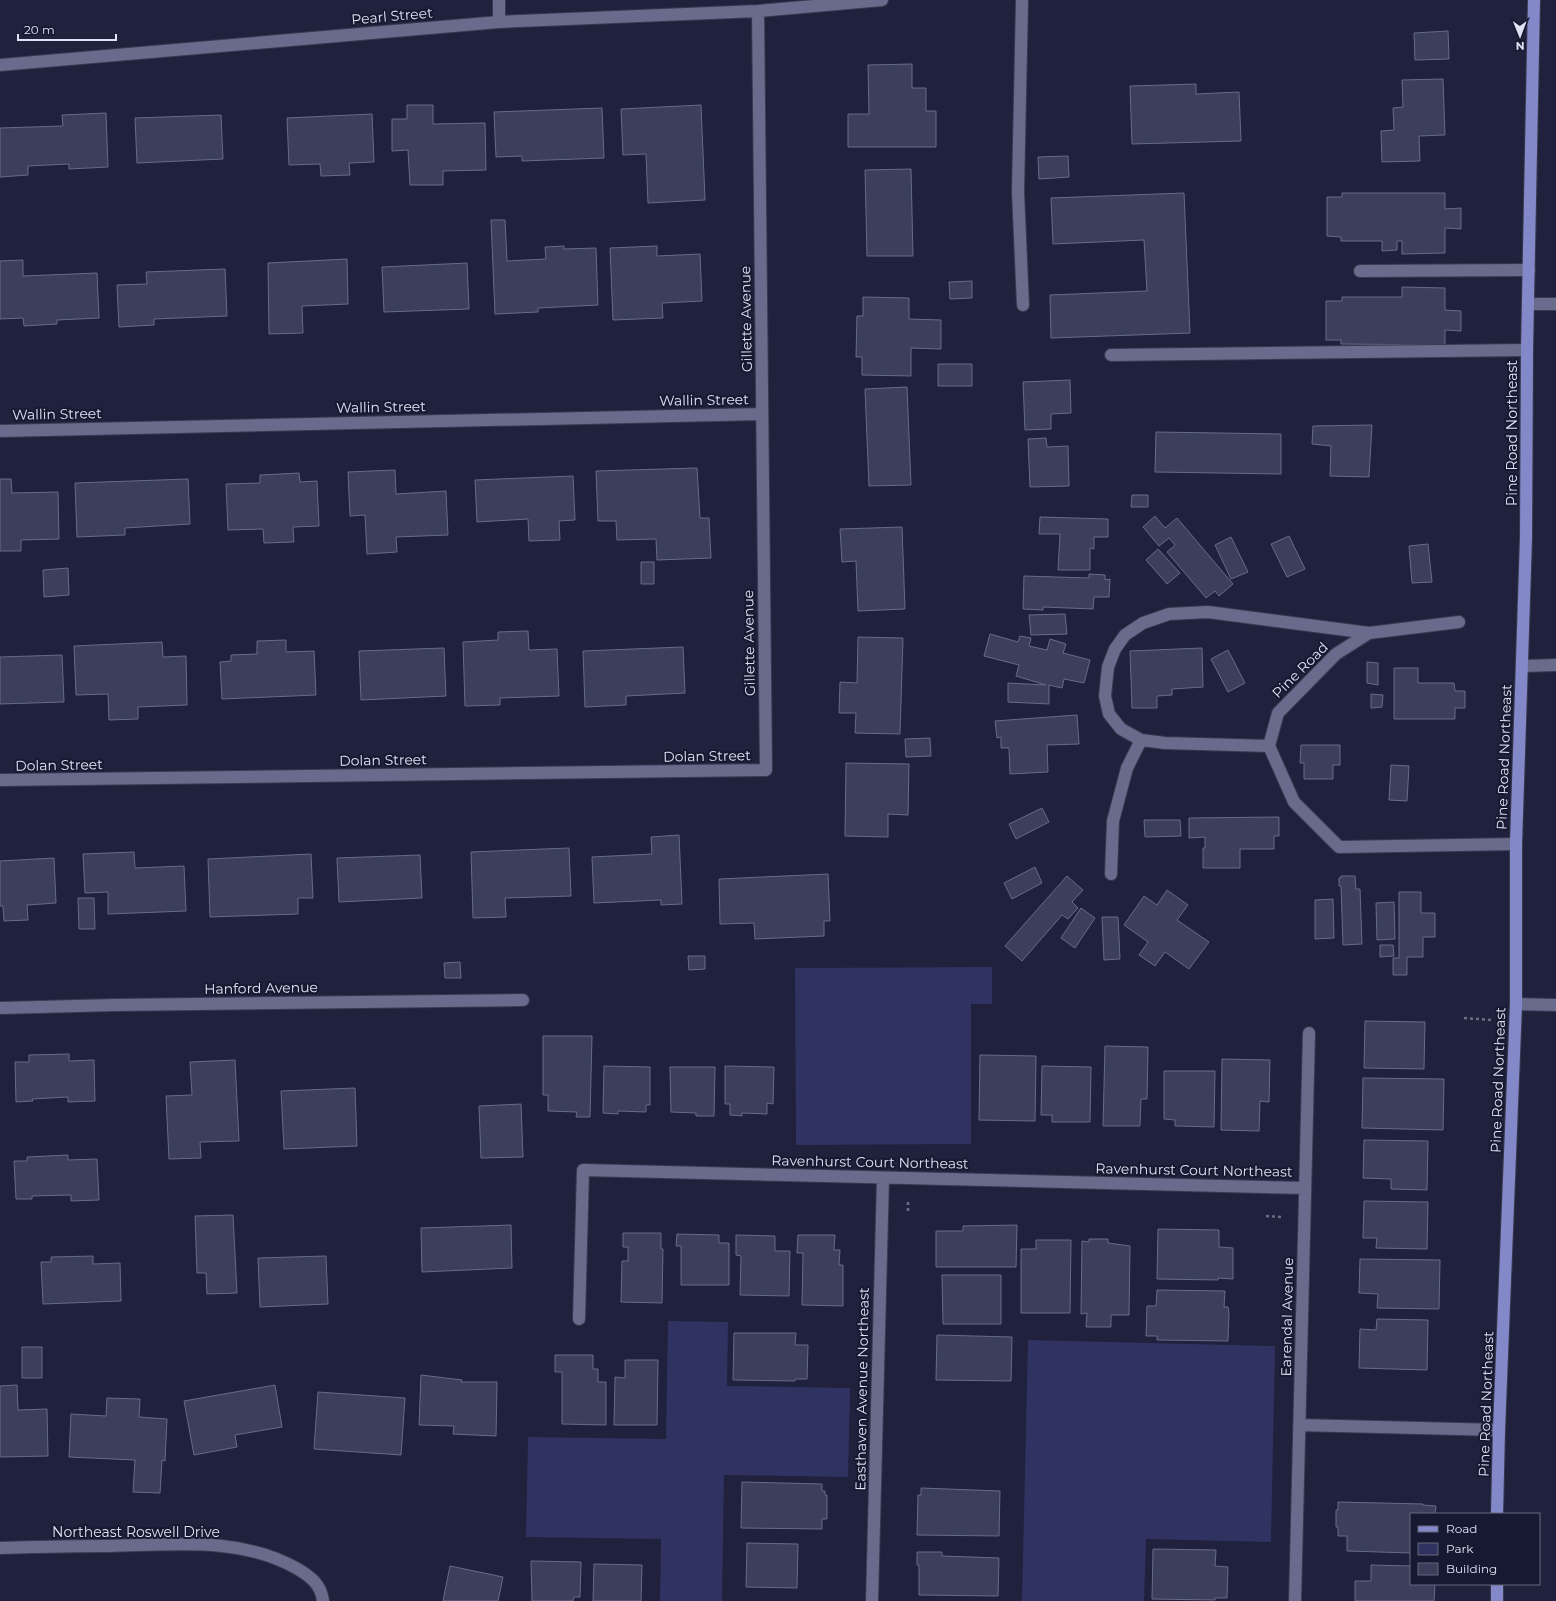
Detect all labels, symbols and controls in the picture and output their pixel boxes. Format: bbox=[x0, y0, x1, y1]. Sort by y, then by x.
street label: Pearl Street bbox=[351, 3, 434, 29]
scale bar bbox=[18, 16, 116, 42]
north arrow bbox=[1500, 16, 1540, 56]
text: 20 m bbox=[24, 22, 55, 37]
text: N bbox=[1516, 39, 1525, 53]
street label: Gillette Avenue bbox=[736, 266, 756, 372]
street label: Pine Road Northeast bbox=[1503, 360, 1521, 506]
street label: Wallin Street bbox=[659, 390, 749, 410]
street label: Wallin Street bbox=[336, 397, 426, 417]
street label: Wallin Street bbox=[12, 404, 102, 424]
street label: Gillette Avenue bbox=[739, 590, 759, 696]
street label: Pine Road bbox=[1268, 638, 1332, 702]
street label: Pine Road Northeast bbox=[1492, 684, 1516, 830]
street label: Dolan Street bbox=[663, 746, 751, 766]
street label: Dolan Street bbox=[339, 750, 427, 770]
street label: Dolan Street bbox=[15, 755, 103, 775]
street label: Hanford Avenue bbox=[204, 978, 318, 998]
street label: Pine Road Northeast bbox=[1486, 1007, 1510, 1153]
street label: Ravenhurst Court Northeast bbox=[771, 1151, 969, 1173]
street label: Ravenhurst Court Northeast bbox=[1095, 1159, 1293, 1181]
street label: Earendal Avenue bbox=[1277, 1257, 1297, 1377]
street label: Easthaven Avenue Northeast bbox=[851, 1287, 873, 1491]
street label: Pine Road Northeast bbox=[1474, 1331, 1498, 1477]
legend bbox=[1410, 1513, 1540, 1585]
text: Road bbox=[1446, 1521, 1477, 1536]
street label: Northeast Roswell Drive bbox=[52, 1523, 220, 1541]
text: Park bbox=[1446, 1541, 1474, 1556]
text: Building bbox=[1446, 1561, 1497, 1576]

